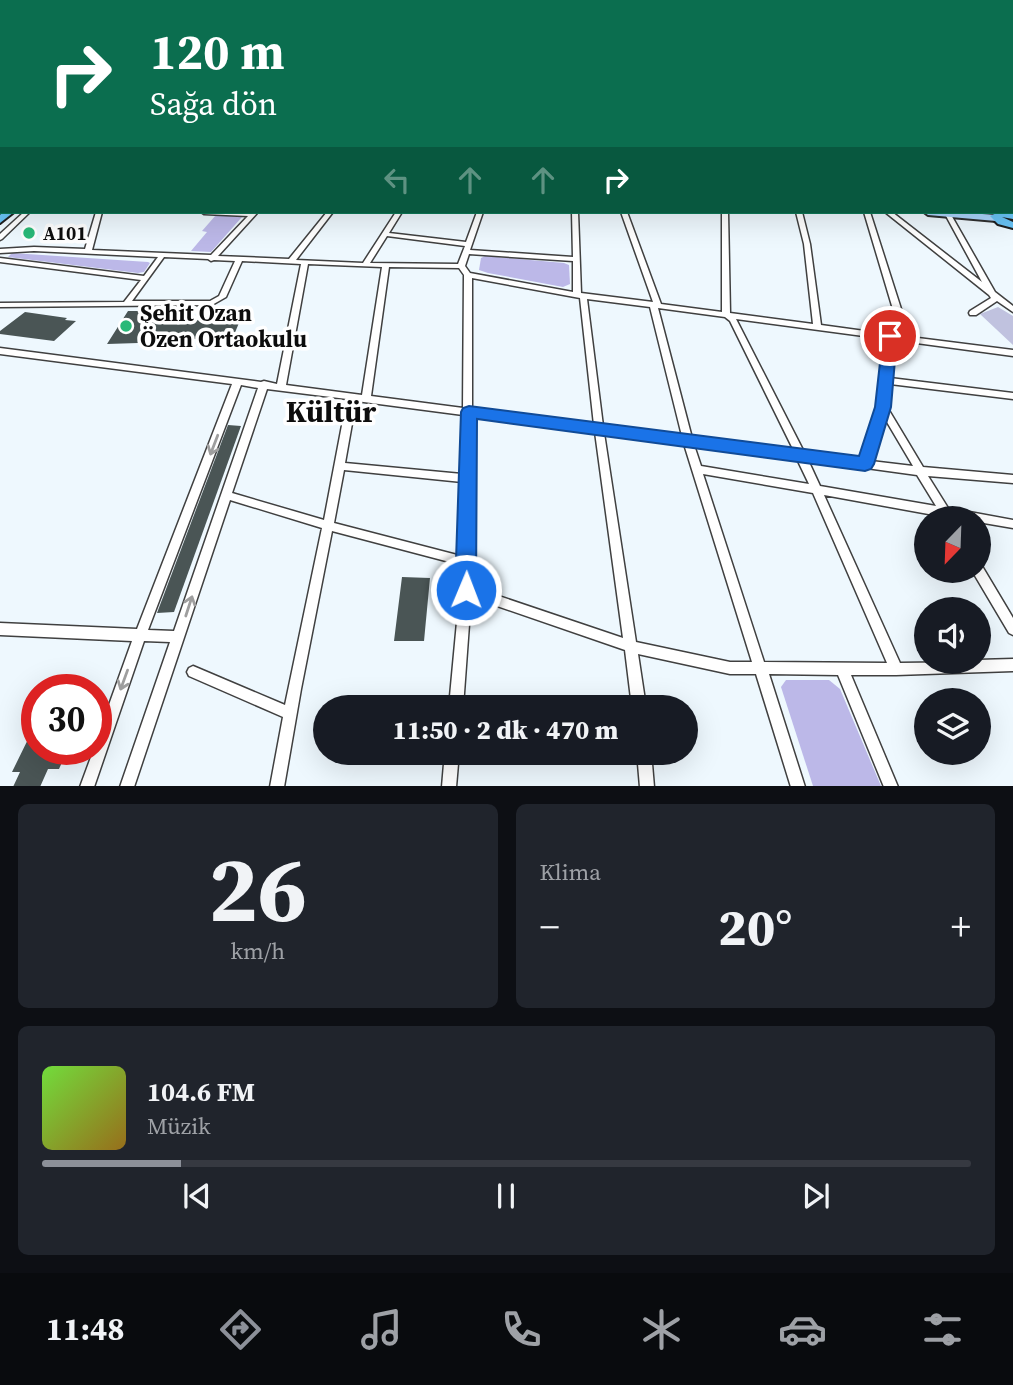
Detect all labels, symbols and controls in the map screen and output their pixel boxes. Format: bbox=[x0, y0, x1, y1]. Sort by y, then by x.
text: 120 m bbox=[150, 18, 285, 85]
icon: right bbox=[35, 28, 126, 119]
text: Sağa dön bbox=[150, 82, 277, 126]
icon: left bbox=[378, 161, 416, 199]
icon: ahead bbox=[451, 161, 489, 199]
icon: ahead bbox=[524, 161, 562, 199]
icon: right bbox=[597, 161, 635, 199]
place label: A101 bbox=[43, 220, 87, 246]
marker: A101 bbox=[21, 225, 37, 241]
place label: Şehit Ozan Özen Ortaokulu bbox=[140, 297, 307, 355]
pin bbox=[860, 306, 920, 366]
icon: arrive bbox=[871, 317, 909, 355]
marker: Şehit Ozan Özen Ortaokulu bbox=[118, 318, 134, 334]
district label: Kültür bbox=[286, 391, 376, 432]
one-way arrow bbox=[206, 433, 219, 455]
north arrow bbox=[914, 506, 990, 583]
map controls bbox=[914, 506, 991, 765]
position arrow bbox=[429, 553, 503, 627]
one-way arrow bbox=[183, 595, 196, 617]
button: sound bbox=[914, 597, 991, 674]
one-way arrow bbox=[117, 669, 130, 691]
speed limit sign: 30 bbox=[21, 674, 112, 765]
button: layers bbox=[914, 688, 991, 765]
text: 11:50 · 2 dk · 470 m bbox=[393, 712, 618, 748]
text: 26 bbox=[208, 827, 307, 951]
text: Klima bbox=[540, 856, 601, 888]
text: 20° bbox=[718, 891, 792, 962]
text: − bbox=[540, 901, 560, 953]
text: + bbox=[951, 901, 971, 953]
text: km/h bbox=[230, 935, 285, 967]
text: 104.6 FM bbox=[147, 1074, 255, 1110]
text: Müzik bbox=[147, 1110, 211, 1142]
icon: previous bbox=[178, 1177, 216, 1215]
icon: pause bbox=[487, 1177, 525, 1215]
icon: next bbox=[797, 1177, 835, 1215]
icon: directions bbox=[216, 1305, 265, 1354]
icon: music bbox=[357, 1305, 406, 1354]
icon: phone bbox=[497, 1305, 546, 1354]
icon: climate bbox=[637, 1305, 686, 1354]
icon: car bbox=[778, 1305, 827, 1354]
icon: filters bbox=[918, 1305, 967, 1354]
text: 11:48 bbox=[46, 1307, 125, 1351]

